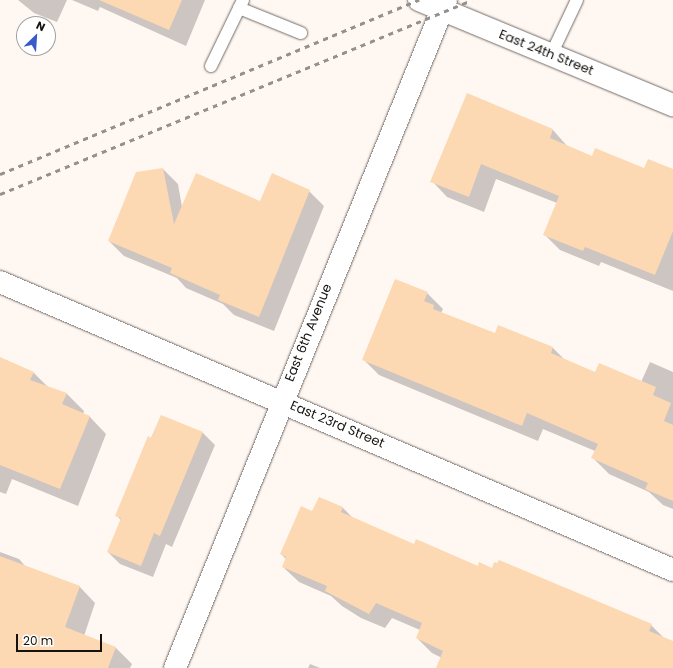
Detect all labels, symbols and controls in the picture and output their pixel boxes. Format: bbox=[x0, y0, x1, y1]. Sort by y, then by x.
north arrow bbox=[16, 16, 56, 56]
text: N bbox=[34, 17, 48, 35]
street label: East 24th Street bbox=[496, 27, 596, 79]
street label: East 6th Avenue bbox=[282, 282, 336, 384]
street label: East 23rd Street bbox=[288, 398, 386, 452]
scale bar bbox=[18, 626, 104, 652]
text: 20 m bbox=[23, 632, 53, 649]

